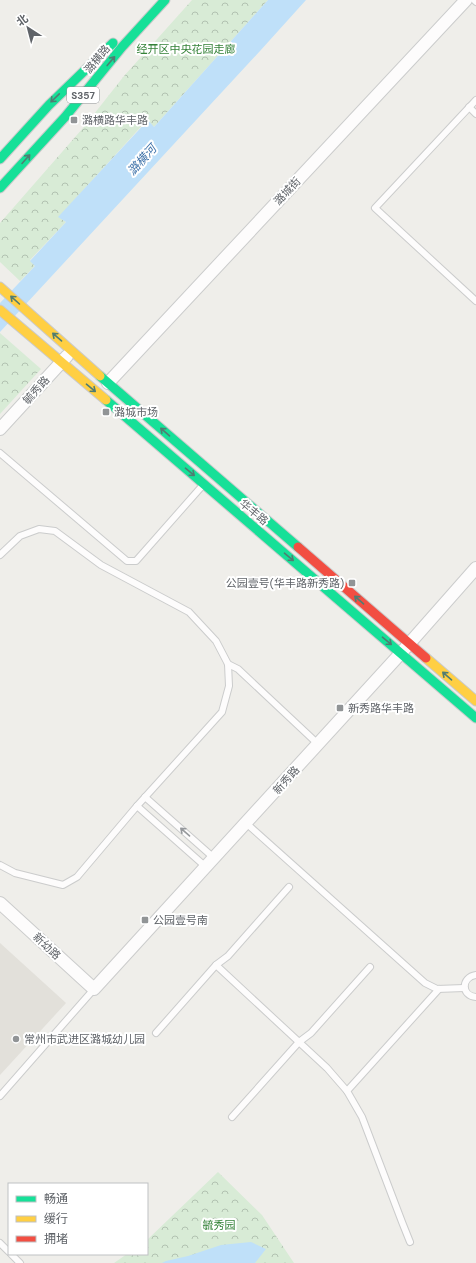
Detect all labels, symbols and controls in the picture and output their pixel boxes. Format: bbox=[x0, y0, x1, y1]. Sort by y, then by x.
north arrow bbox=[8, 8, 48, 48]
text: 北 bbox=[14, 11, 31, 29]
street label: 潞横路 bbox=[81, 42, 113, 76]
park label: 经开区中央花园走廊 bbox=[137, 42, 236, 56]
one-way arrow bbox=[106, 55, 115, 66]
road number: S357 bbox=[67, 87, 99, 103]
one-way arrow bbox=[51, 93, 61, 102]
place label: 潞横路华丰路 bbox=[82, 113, 148, 127]
marker: 潞横路华丰路 bbox=[69, 115, 79, 125]
water label: 潞横河 bbox=[124, 140, 161, 179]
one-way arrow bbox=[21, 155, 30, 165]
street label: 潞城街 bbox=[271, 174, 303, 208]
one-way arrow bbox=[10, 296, 20, 305]
one-way arrow bbox=[52, 333, 62, 342]
street label: 毓秀路 bbox=[20, 373, 52, 407]
one-way arrow bbox=[85, 383, 95, 392]
place label: 潞城市场 bbox=[114, 405, 158, 419]
marker: 潞城市场 bbox=[101, 407, 111, 417]
one-way arrow bbox=[160, 428, 171, 437]
one-way arrow bbox=[184, 468, 195, 477]
street label: 华丰路 bbox=[237, 496, 271, 528]
one-way arrow bbox=[283, 552, 294, 561]
place label: 公园壹号(华丰路新秀路) bbox=[226, 576, 344, 590]
marker: 公园壹号(华丰路新秀路) bbox=[347, 578, 357, 588]
one-way arrow bbox=[354, 595, 364, 604]
one-way arrow bbox=[382, 636, 392, 645]
one-way arrow bbox=[441, 671, 452, 680]
place label: 新秀路华丰路 bbox=[348, 701, 414, 715]
marker: 新秀路华丰路 bbox=[335, 703, 345, 713]
street label: 新秀路 bbox=[270, 763, 302, 797]
one-way arrow bbox=[180, 827, 190, 837]
place label: 公园壹号南 bbox=[153, 913, 208, 927]
marker: 公园壹号南 bbox=[140, 915, 150, 925]
street label: 新幼路 bbox=[30, 930, 64, 962]
place label: 常州市武进区潞城幼儿园 bbox=[24, 1032, 145, 1046]
marker: 常州市武进区潞城幼儿园 bbox=[11, 1034, 21, 1044]
legend bbox=[8, 1183, 148, 1255]
text: 畅通 bbox=[44, 1191, 68, 1207]
text: 缓行 bbox=[44, 1211, 68, 1227]
park label: 毓秀园 bbox=[203, 1218, 236, 1232]
text: 拥堵 bbox=[44, 1231, 68, 1247]

